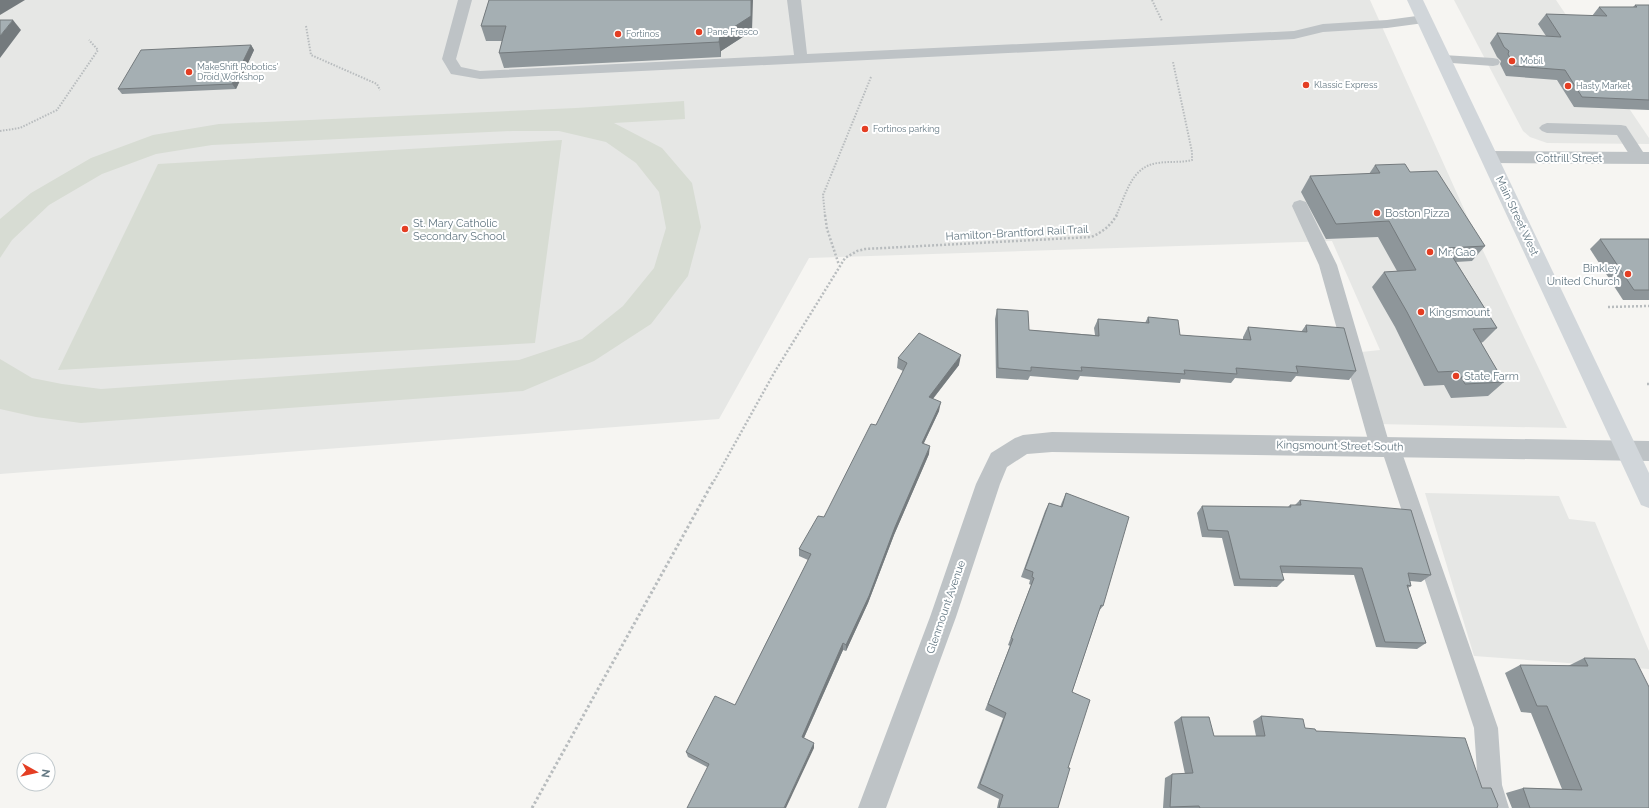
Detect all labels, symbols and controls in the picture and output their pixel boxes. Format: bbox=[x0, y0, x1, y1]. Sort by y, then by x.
marker: Pane Fresco bbox=[694, 27, 704, 37]
place label: Pane Fresco bbox=[707, 27, 758, 37]
marker: Fortinos bbox=[613, 29, 623, 39]
place label: Fortinos bbox=[626, 29, 660, 39]
marker: Mobil bbox=[1507, 56, 1517, 66]
place label: Mobil bbox=[1520, 56, 1544, 66]
place label: MakeShift Robotics' Droid Workshop bbox=[197, 62, 279, 82]
marker: MakeShift Robotics' Droid Workshop bbox=[184, 67, 194, 77]
marker: Klassic Express bbox=[1301, 80, 1311, 90]
place label: Klassic Express bbox=[1314, 80, 1378, 90]
marker: Hasty Market bbox=[1563, 81, 1573, 91]
place label: Hasty Market bbox=[1576, 81, 1631, 91]
marker: Fortinos parking bbox=[860, 124, 870, 134]
place label: Fortinos parking bbox=[873, 124, 940, 134]
street label: Cottrill Street bbox=[1536, 152, 1603, 165]
street label: Main Street West bbox=[1493, 174, 1541, 258]
place label: Boston Pizza bbox=[1385, 207, 1450, 220]
marker: Boston Pizza bbox=[1372, 208, 1382, 218]
place label: St. Mary Catholic Secondary School bbox=[413, 217, 505, 243]
street label: Hamilton-Brantford Rail Trail bbox=[945, 223, 1089, 243]
marker: St. Mary Catholic Secondary School bbox=[400, 224, 410, 234]
place label: Mr. Gao bbox=[1438, 246, 1476, 259]
marker: Mr. Gao bbox=[1425, 247, 1435, 257]
place label: Binkley United Church bbox=[1547, 262, 1620, 288]
marker: Binkley United Church bbox=[1623, 269, 1633, 279]
place label: Kingsmount bbox=[1429, 306, 1491, 319]
marker: Kingsmount bbox=[1416, 307, 1426, 317]
place label: State Farm bbox=[1464, 370, 1519, 383]
marker: State Farm bbox=[1451, 371, 1461, 381]
street label: Kingsmount Street South bbox=[1276, 438, 1404, 454]
street label: Glenmount Avenue bbox=[924, 558, 968, 655]
north arrow bbox=[16, 752, 56, 792]
text: N bbox=[38, 768, 52, 778]

